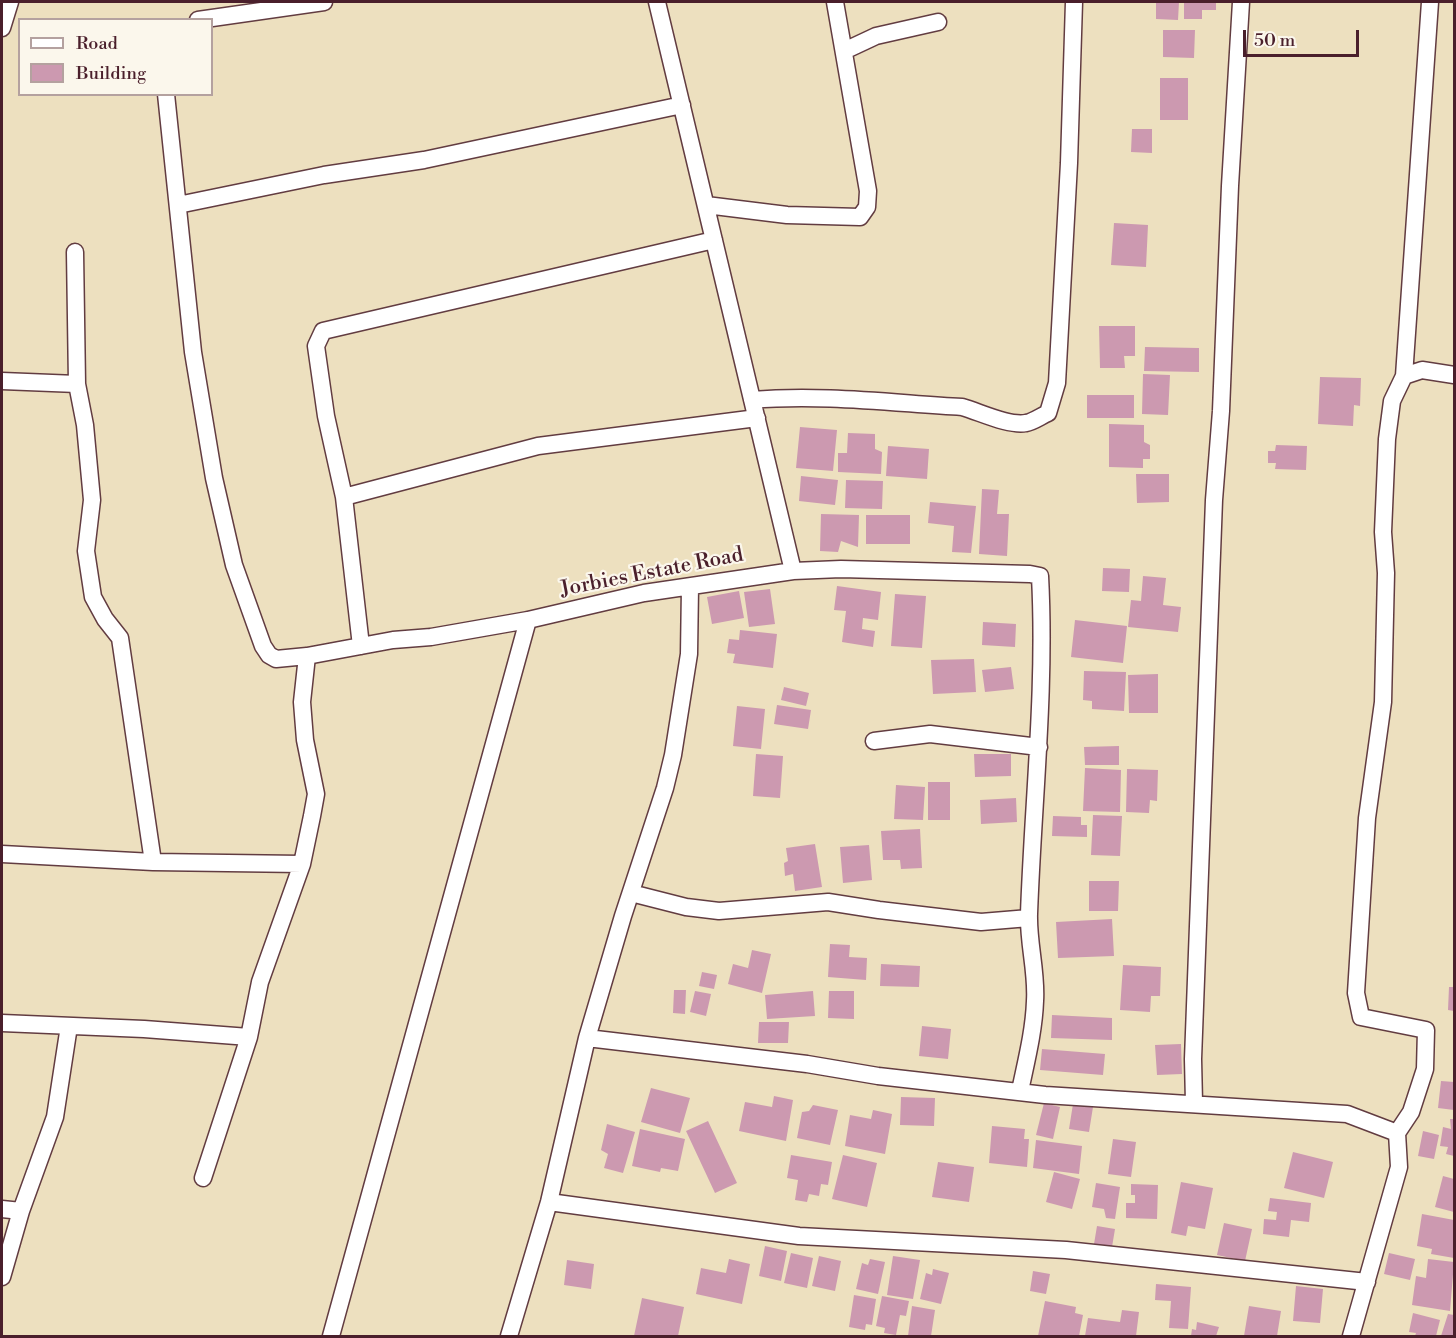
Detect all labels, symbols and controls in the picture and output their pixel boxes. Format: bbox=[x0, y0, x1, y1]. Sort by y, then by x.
legend bbox=[18, 18, 213, 96]
scale bar bbox=[1246, 18, 1362, 56]
text: 50 m bbox=[1254, 29, 1295, 52]
text: Road bbox=[76, 32, 118, 55]
text: Building bbox=[76, 62, 146, 85]
street label: Jorbies Estate Road bbox=[558, 543, 746, 603]

